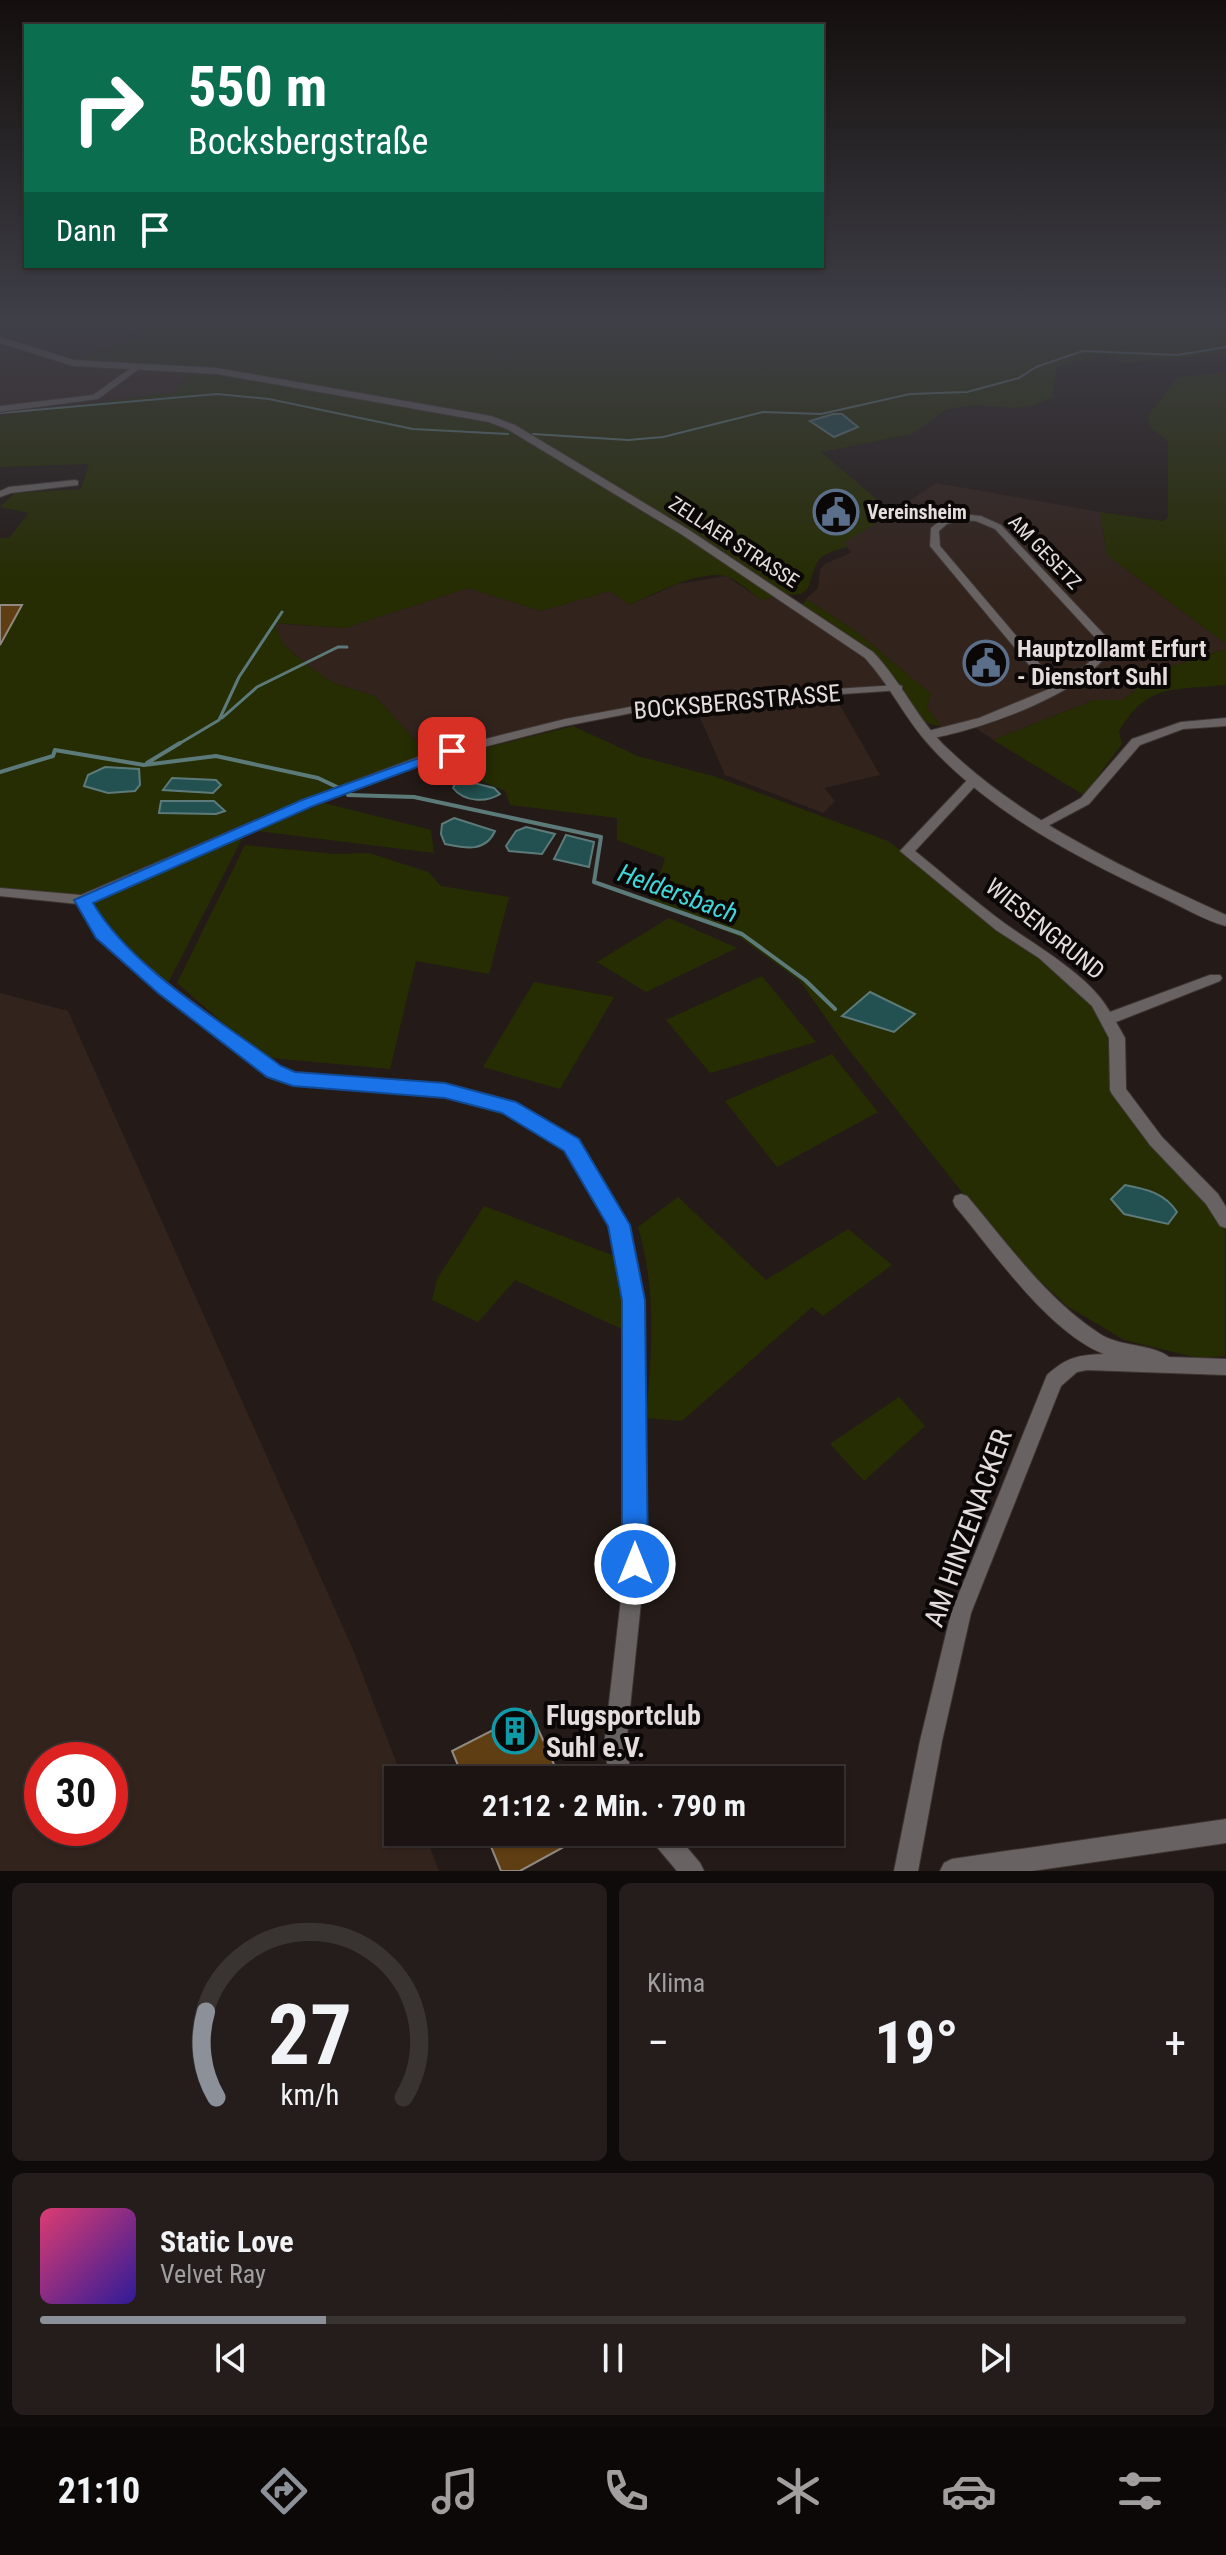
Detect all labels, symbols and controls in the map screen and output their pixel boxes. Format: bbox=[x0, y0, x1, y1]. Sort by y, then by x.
text: 550 m bbox=[188, 54, 327, 120]
icon: right bbox=[56, 56, 160, 160]
text: Bocksbergstraße bbox=[188, 121, 428, 163]
icon: arrive bbox=[133, 208, 177, 252]
text: Dann bbox=[56, 213, 117, 248]
public building icon: Vereinsheim bbox=[812, 488, 860, 536]
street label: ZELLAER STRASSE bbox=[665, 491, 803, 593]
place label: Vereinsheim bbox=[867, 500, 967, 524]
street label: AM GESETZ bbox=[1004, 510, 1086, 594]
place label: Hauptzollamt Erfurt - Dienstort Suhl bbox=[1017, 635, 1206, 691]
public building icon: Hauptzollamt Erfurt - Dienstort Suhl bbox=[962, 639, 1010, 687]
street label: BOCKSBERGSTRASSE bbox=[633, 679, 841, 725]
pin bbox=[418, 717, 486, 785]
icon: arrive bbox=[430, 729, 474, 773]
water label: Heldersbach bbox=[614, 858, 742, 928]
street label: WIESENGRUND bbox=[980, 873, 1110, 985]
street label: AM HINZENACKER bbox=[917, 1425, 1019, 1631]
position arrow bbox=[593, 1522, 677, 1606]
place label: Flugsportclub Suhl e.V. bbox=[546, 1699, 701, 1764]
building icon: Flugsportclub Suhl e.V. bbox=[491, 1707, 539, 1755]
speed limit sign: 30 bbox=[24, 1742, 128, 1846]
text: 21:12 · 2 Min. · 790 m bbox=[482, 1788, 746, 1823]
text: Klima bbox=[647, 1968, 705, 1998]
text: 27 bbox=[267, 1987, 352, 2084]
text: 19° bbox=[875, 2007, 959, 2078]
text: − bbox=[647, 2017, 669, 2069]
text: + bbox=[1164, 2017, 1186, 2069]
text: km/h bbox=[280, 2078, 339, 2112]
text: Static Love bbox=[160, 2224, 294, 2259]
text: Velvet Ray bbox=[160, 2259, 266, 2289]
icon: previous bbox=[209, 2336, 253, 2380]
icon: pause bbox=[591, 2336, 635, 2380]
icon: next bbox=[973, 2336, 1017, 2380]
icon: directions bbox=[256, 2463, 312, 2519]
icon: music bbox=[427, 2463, 483, 2519]
icon: phone bbox=[598, 2463, 654, 2519]
icon: climate bbox=[770, 2463, 826, 2519]
icon: car bbox=[941, 2463, 997, 2519]
icon: filters bbox=[1112, 2463, 1168, 2519]
text: 21:10 bbox=[58, 2470, 140, 2512]

